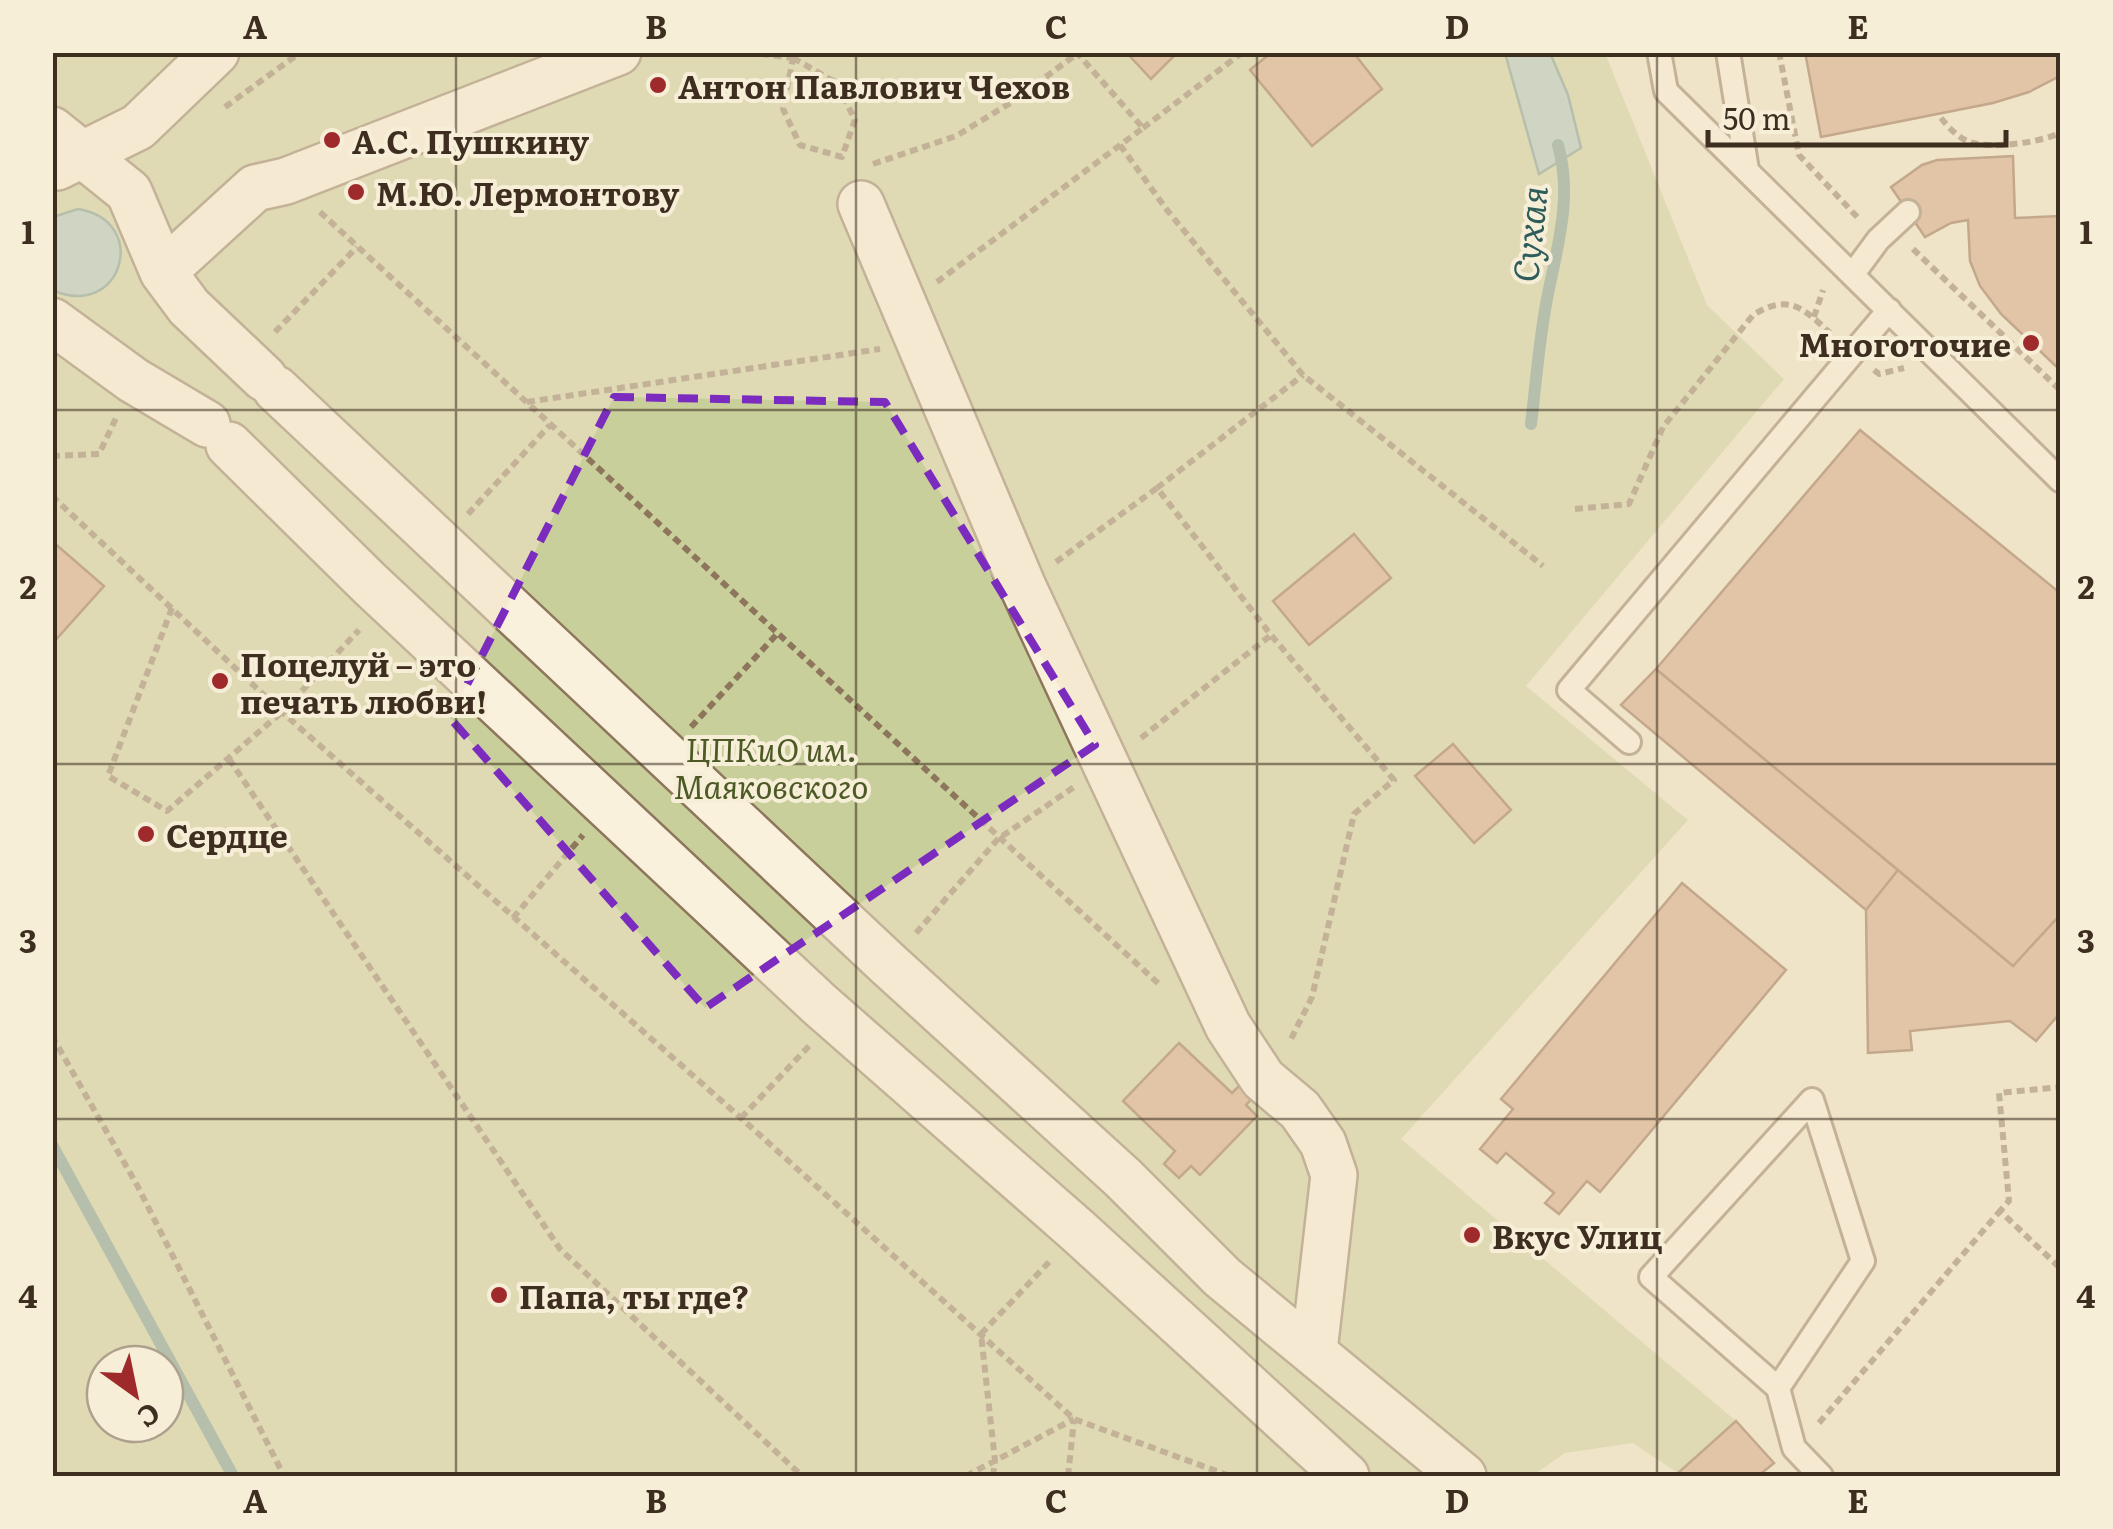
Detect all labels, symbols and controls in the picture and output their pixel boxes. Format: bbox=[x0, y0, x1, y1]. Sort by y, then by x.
text: A bbox=[243, 1, 267, 49]
text: B bbox=[645, 1, 667, 49]
text: C bbox=[1045, 1, 1067, 49]
text: D bbox=[1445, 1, 1469, 49]
text: E bbox=[1847, 1, 1869, 49]
place label: Антон Павлович Чехов bbox=[678, 61, 1070, 109]
marker: Антон Павлович Чехов bbox=[647, 74, 669, 96]
scale bar bbox=[1708, 85, 2006, 147]
text: 50 m bbox=[1723, 95, 1791, 139]
place label: А.С. Пушкину bbox=[352, 116, 589, 164]
marker: А.С. Пушкину bbox=[321, 129, 343, 151]
place label: М.Ю. Лермонтову bbox=[376, 168, 680, 216]
marker: М.Ю. Лермонтову bbox=[345, 181, 367, 203]
water label: Сухая bbox=[1497, 183, 1559, 285]
text: 1 bbox=[21, 206, 35, 254]
text: 1 bbox=[2079, 206, 2093, 254]
place label: Многоточие bbox=[1799, 319, 2011, 367]
marker: Многоточие bbox=[2020, 332, 2042, 354]
text: 2 bbox=[19, 561, 37, 609]
text: 2 bbox=[2077, 561, 2095, 609]
place label: Поцелуй – это печать любви! bbox=[240, 639, 487, 724]
marker: Поцелуй – это печать любви! bbox=[209, 670, 231, 692]
park label: ЦПКиО им. Маяковского bbox=[674, 724, 868, 809]
place label: Сердце bbox=[166, 810, 288, 858]
marker: Сердце bbox=[135, 823, 157, 845]
text: 3 bbox=[19, 915, 37, 963]
text: 3 bbox=[2077, 915, 2095, 963]
place label: Вкус Улиц bbox=[1492, 1211, 1662, 1259]
marker: Вкус Улиц bbox=[1461, 1224, 1483, 1246]
text: 4 bbox=[18, 1270, 38, 1318]
text: 4 bbox=[2076, 1270, 2096, 1318]
place label: Папа, ты где? bbox=[519, 1271, 749, 1319]
marker: Папа, ты где? bbox=[488, 1284, 510, 1306]
north arrow bbox=[85, 1344, 185, 1444]
text: С bbox=[130, 1394, 169, 1440]
text: A bbox=[243, 1475, 267, 1523]
text: B bbox=[645, 1475, 667, 1523]
text: C bbox=[1045, 1475, 1067, 1523]
text: D bbox=[1445, 1475, 1469, 1523]
text: E bbox=[1847, 1475, 1869, 1523]

